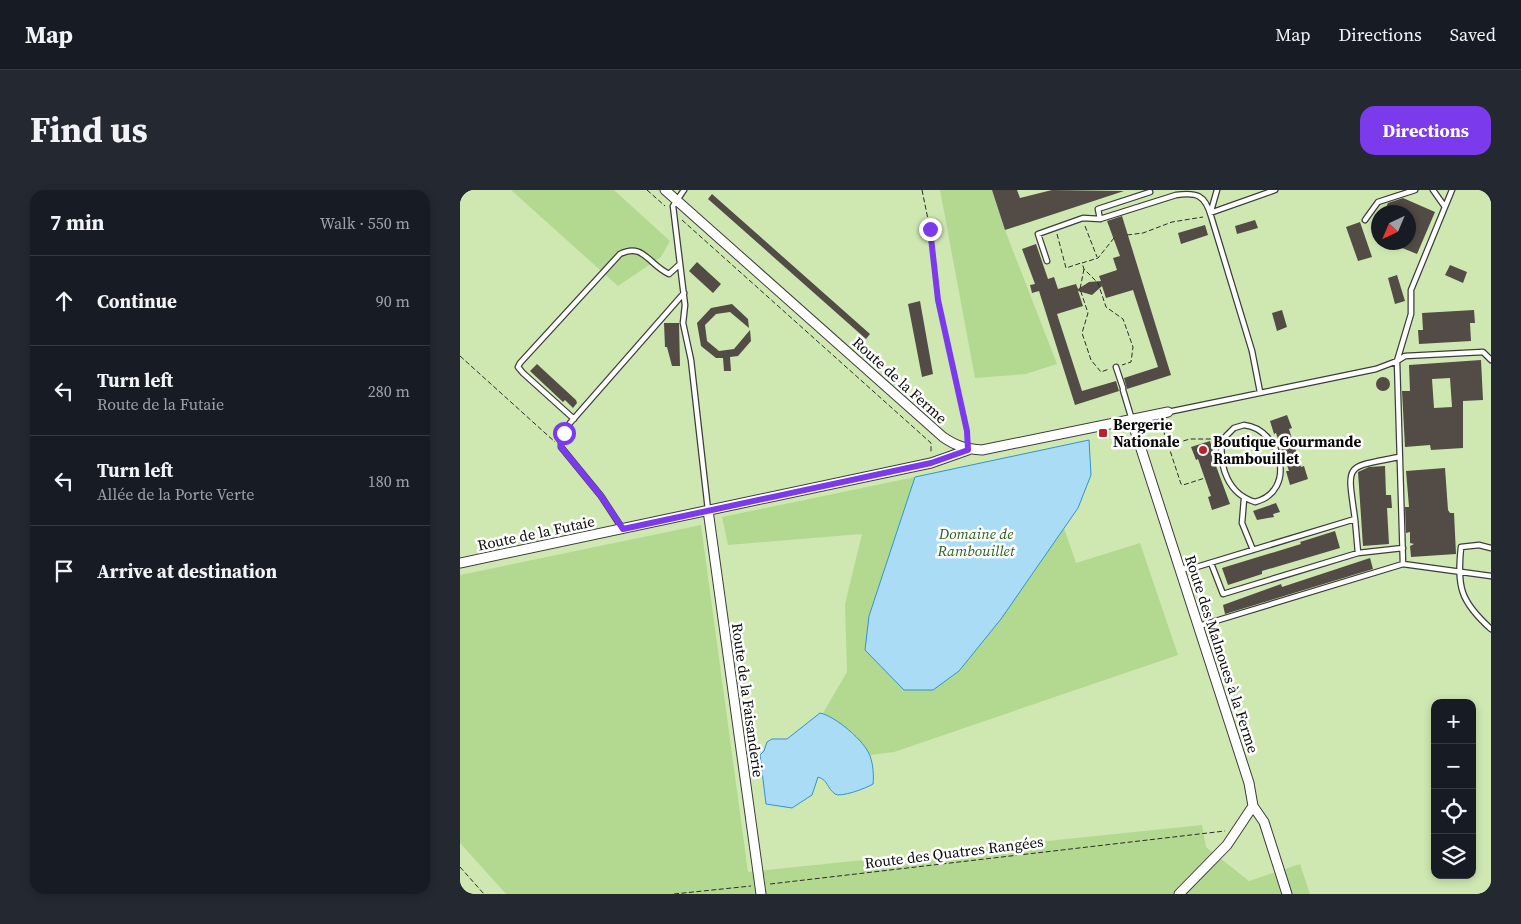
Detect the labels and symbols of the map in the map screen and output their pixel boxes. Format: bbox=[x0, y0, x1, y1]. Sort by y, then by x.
north arrow bbox=[1371, 205, 1416, 250]
route end bbox=[919, 218, 942, 241]
street label: Route de la Ferme bbox=[848, 332, 952, 428]
place label: Bergerie Nationale bbox=[1113, 414, 1180, 452]
route start bbox=[553, 422, 576, 445]
marker: Bergerie Nationale bbox=[1097, 427, 1109, 439]
place label: Boutique Gourmande Rambouillet bbox=[1213, 431, 1362, 469]
marker: Boutique Gourmande Rambouillet bbox=[1197, 444, 1209, 456]
street label: Route de la Futaie bbox=[475, 510, 597, 556]
park label: Domaine de Rambouillet bbox=[936, 523, 1016, 561]
street label: Route des Malnoues à la Ferme bbox=[1180, 552, 1264, 756]
street label: Route de la Faisanderie bbox=[727, 622, 769, 779]
street label: Route des Quatres Rangées bbox=[863, 831, 1045, 873]

